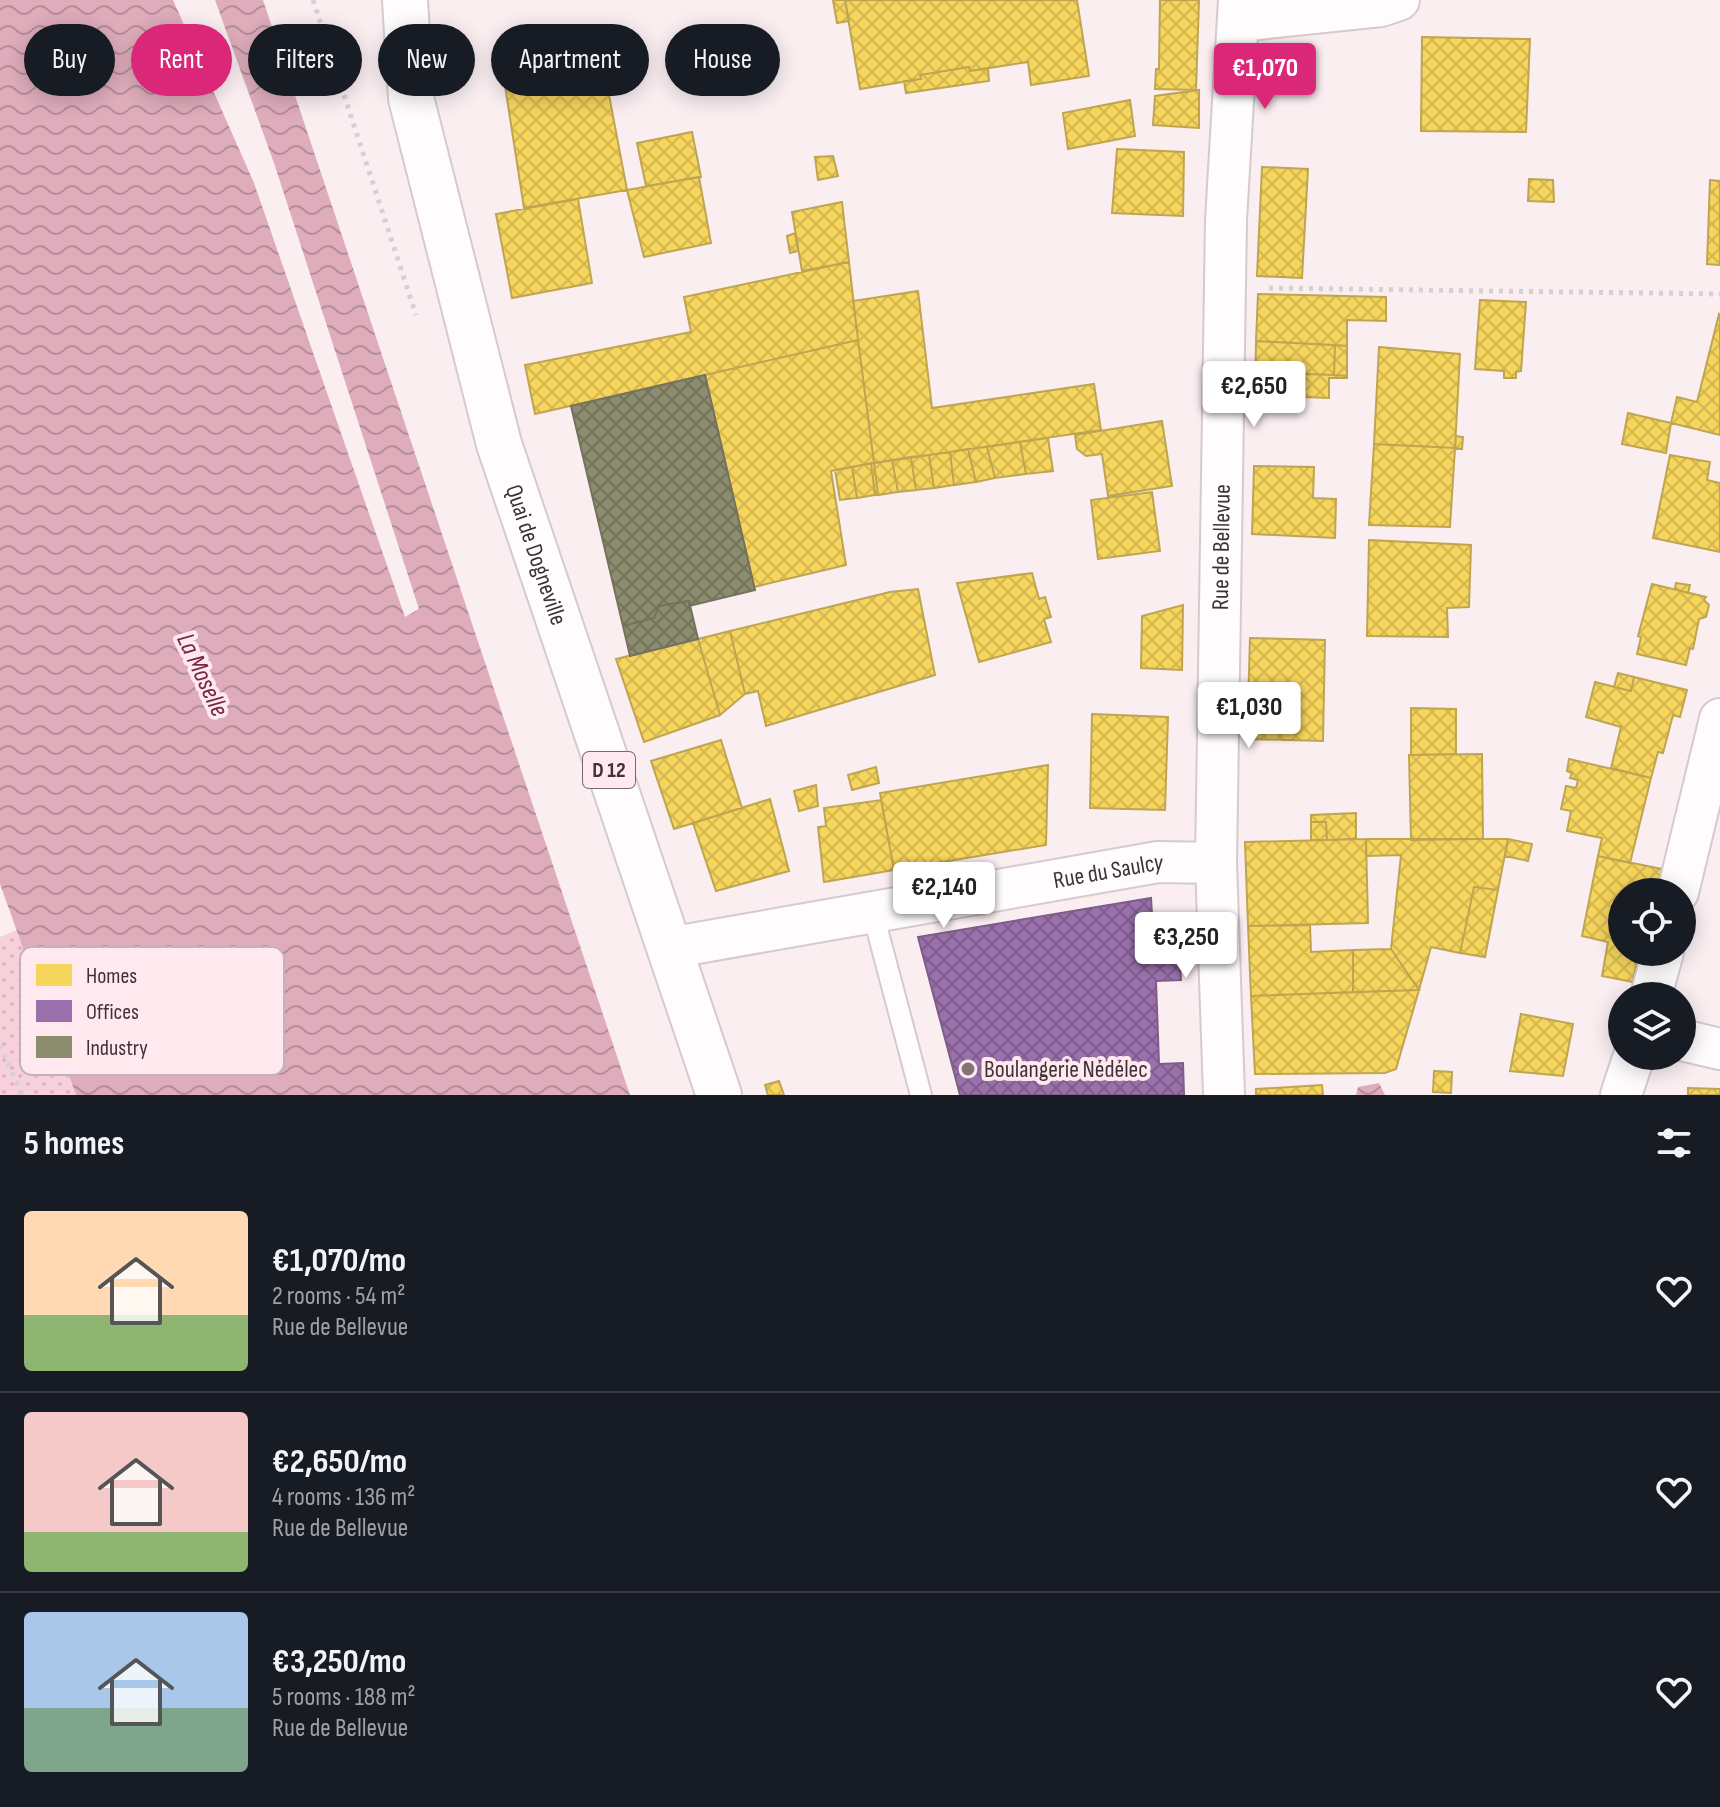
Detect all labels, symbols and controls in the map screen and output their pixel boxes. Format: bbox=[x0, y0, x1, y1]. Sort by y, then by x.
chip: Buy bbox=[24, 24, 115, 96]
chip: Rent bbox=[131, 24, 232, 96]
chip: Filters bbox=[248, 24, 362, 96]
chip: New bbox=[378, 24, 475, 96]
chip: Apartment bbox=[491, 24, 649, 96]
chip: House bbox=[665, 24, 780, 96]
pin: €1,070 bbox=[1200, 43, 1330, 111]
text: €1,070 bbox=[1232, 53, 1298, 84]
pin: €2,650 bbox=[1189, 361, 1319, 429]
text: €2,650 bbox=[1221, 371, 1288, 402]
street label: Quai de Dogneville bbox=[499, 481, 574, 629]
street label: Rue de Bellevue bbox=[1205, 484, 1236, 610]
water label: La Moselle bbox=[169, 628, 235, 722]
pin: €1,030 bbox=[1184, 682, 1314, 750]
text: €1,030 bbox=[1216, 692, 1282, 723]
road number: D 12 bbox=[583, 752, 635, 788]
street label: Rue du Saulcy bbox=[1051, 847, 1163, 895]
pin: €2,140 bbox=[879, 862, 1009, 930]
text: €2,140 bbox=[911, 872, 977, 903]
map controls bbox=[1608, 878, 1696, 1070]
button: locate bbox=[1608, 878, 1696, 966]
pin: €3,250 bbox=[1121, 912, 1251, 980]
text: €3,250 bbox=[1153, 922, 1219, 953]
legend bbox=[20, 947, 284, 1075]
text: Homes bbox=[86, 963, 137, 990]
button: layers bbox=[1608, 982, 1696, 1070]
text: Offices bbox=[86, 999, 139, 1026]
text: Industry bbox=[86, 1035, 148, 1062]
place label: Boulangerie Nédélec bbox=[984, 1055, 1148, 1084]
marker: Boulangerie Nédélec bbox=[959, 1060, 977, 1078]
icon: filters bbox=[1652, 1121, 1696, 1165]
text: 5 homes bbox=[24, 1123, 124, 1164]
text: €1,070/mo bbox=[272, 1240, 406, 1281]
icon: home bbox=[88, 1243, 184, 1339]
icon: heart bbox=[1652, 1269, 1696, 1313]
text: 2 rooms · 54 m² bbox=[272, 1281, 405, 1312]
text: Rue de Bellevue bbox=[272, 1312, 408, 1343]
text: €2,650/mo bbox=[272, 1441, 407, 1482]
icon: home bbox=[88, 1444, 184, 1540]
icon: heart bbox=[1652, 1470, 1696, 1514]
text: 4 rooms · 136 m² bbox=[272, 1482, 415, 1513]
text: Rue de Bellevue bbox=[272, 1513, 408, 1544]
text: €3,250/mo bbox=[272, 1641, 406, 1682]
icon: home bbox=[88, 1644, 184, 1740]
icon: heart bbox=[1652, 1670, 1696, 1714]
text: 5 rooms · 188 m² bbox=[272, 1682, 415, 1713]
text: Rue de Bellevue bbox=[272, 1713, 408, 1744]

